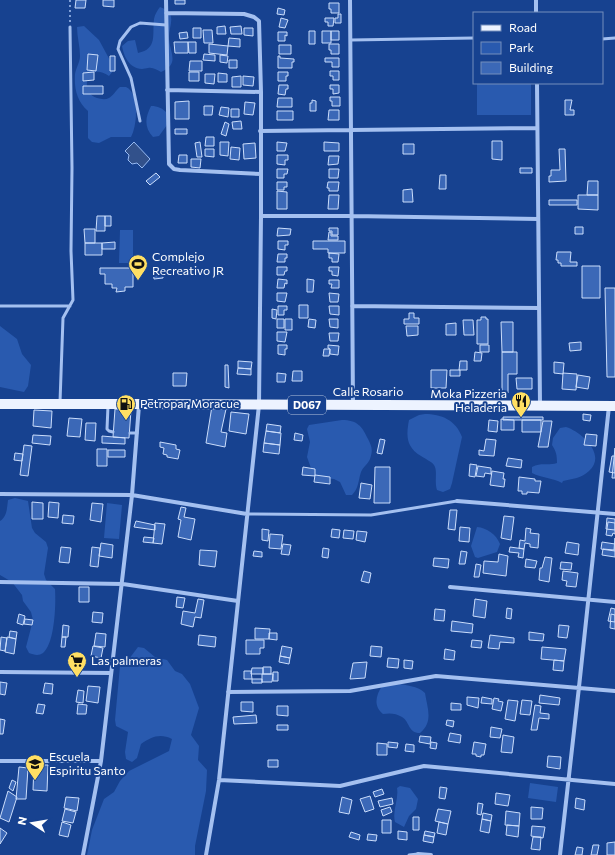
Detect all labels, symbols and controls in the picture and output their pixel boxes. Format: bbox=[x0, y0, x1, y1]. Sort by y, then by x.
legend bbox=[473, 12, 603, 84]
text: Road bbox=[509, 20, 537, 34]
text: Park bbox=[509, 40, 535, 54]
text: Building bbox=[509, 60, 553, 74]
place label: Complejo Recreativo JR bbox=[152, 249, 224, 278]
sports icon: Complejo Recreativo JR bbox=[127, 253, 149, 281]
street label: Calle Rosario bbox=[333, 384, 403, 398]
place label: Moka Pizzeria Heladeria bbox=[430, 386, 507, 414]
restaurant icon: Moka Pizzeria Heladeria bbox=[510, 390, 532, 418]
fuel station icon: Petropar Moracue bbox=[115, 393, 137, 421]
place label: Petropar Moracue bbox=[140, 396, 239, 410]
road number: D067 bbox=[288, 396, 326, 414]
supermarket icon: Las palmeras bbox=[66, 650, 88, 678]
place label: Las palmeras bbox=[91, 653, 162, 667]
place label: Escuela Espiritu Santo bbox=[49, 749, 126, 777]
school or university icon: Escuela Espiritu Santo bbox=[24, 753, 46, 781]
north arrow bbox=[12, 803, 52, 843]
text: N bbox=[15, 815, 29, 826]

